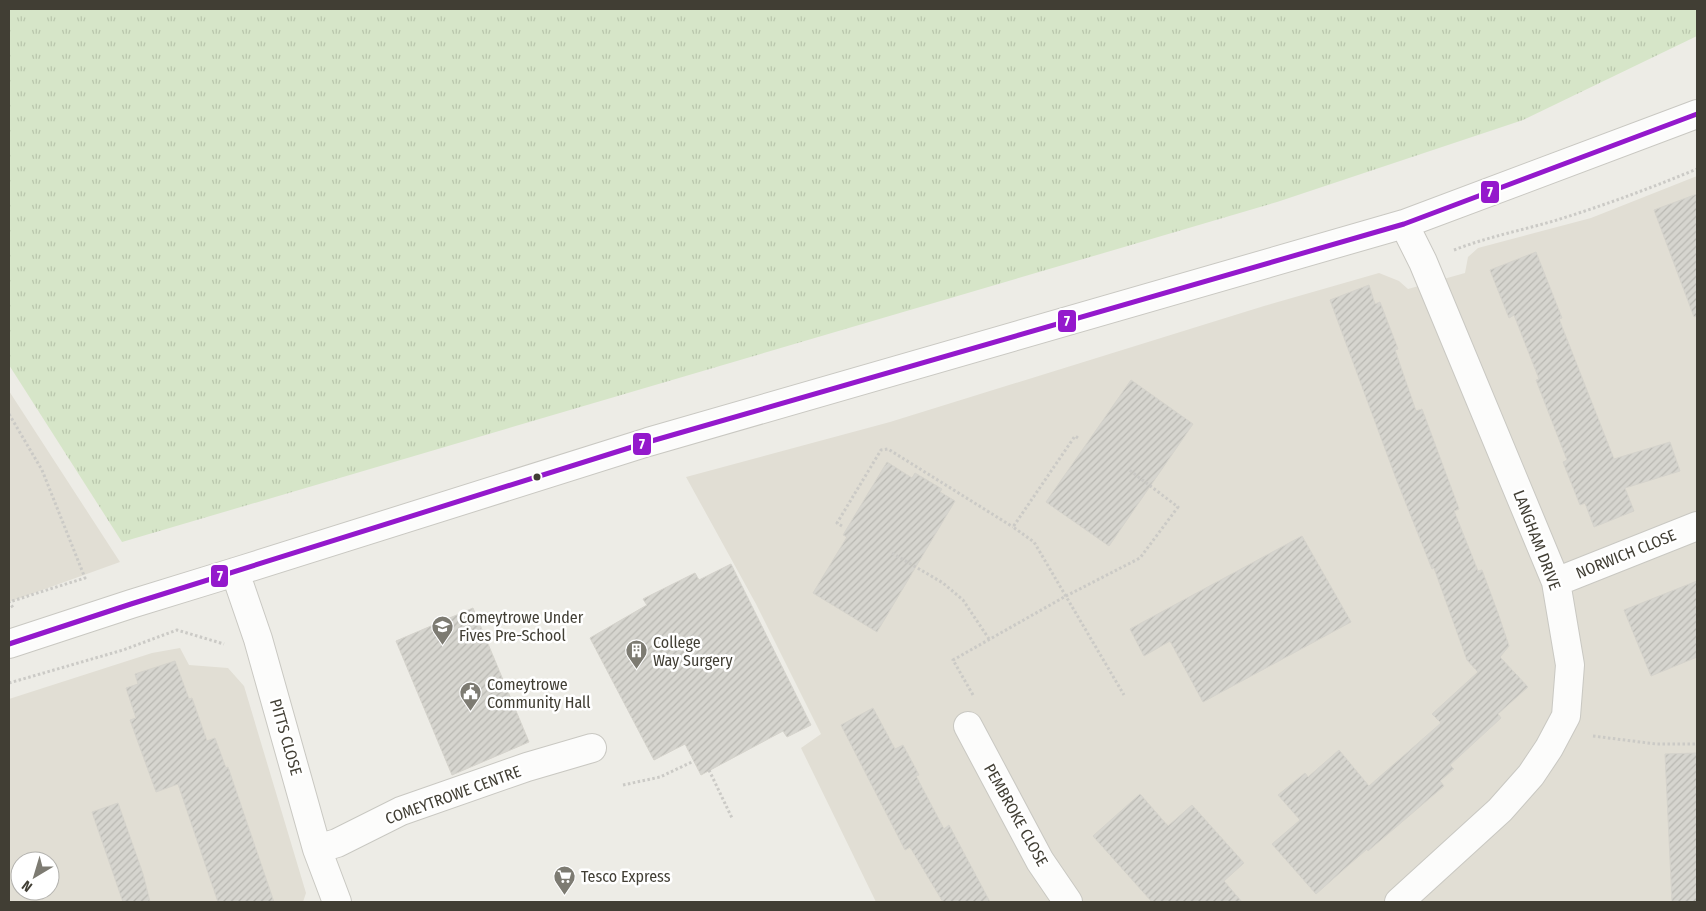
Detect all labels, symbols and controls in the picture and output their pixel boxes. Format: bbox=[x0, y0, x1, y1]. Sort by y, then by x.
line badge: 7 bbox=[1480, 180, 1500, 204]
text: 7 bbox=[1487, 184, 1493, 201]
line badge: 7 bbox=[1057, 309, 1077, 333]
text: 7 bbox=[1064, 313, 1070, 330]
line badge: 7 bbox=[632, 432, 652, 456]
text: 7 bbox=[639, 436, 645, 453]
unlabelled marker bbox=[532, 472, 542, 482]
street label: LANGHAM DRIVE bbox=[1509, 487, 1565, 593]
street label: NORWICH CLOSE bbox=[1573, 525, 1679, 583]
line badge: 7 bbox=[210, 564, 229, 588]
text: 7 bbox=[217, 568, 223, 585]
place label: Comeytrowe Under Fives Pre-School bbox=[459, 608, 584, 645]
school or university icon: Comeytrowe Under Fives Pre-School bbox=[431, 614, 455, 645]
place label: College Way Surgery bbox=[653, 633, 733, 670]
building icon: College Way Surgery bbox=[625, 639, 649, 670]
place label: Comeytrowe Community Hall bbox=[487, 675, 591, 712]
public building icon: Comeytrowe Community Hall bbox=[459, 681, 483, 712]
street label: PITTS CLOSE bbox=[266, 697, 306, 777]
street label: PEMBROKE CLOSE bbox=[980, 760, 1052, 870]
street label: COMEYTROWE CENTRE bbox=[383, 762, 523, 828]
north arrow bbox=[10, 851, 60, 901]
supermarket icon: Tesco Express bbox=[553, 864, 577, 895]
place label: Tesco Express bbox=[581, 867, 671, 886]
text: N bbox=[19, 877, 36, 895]

